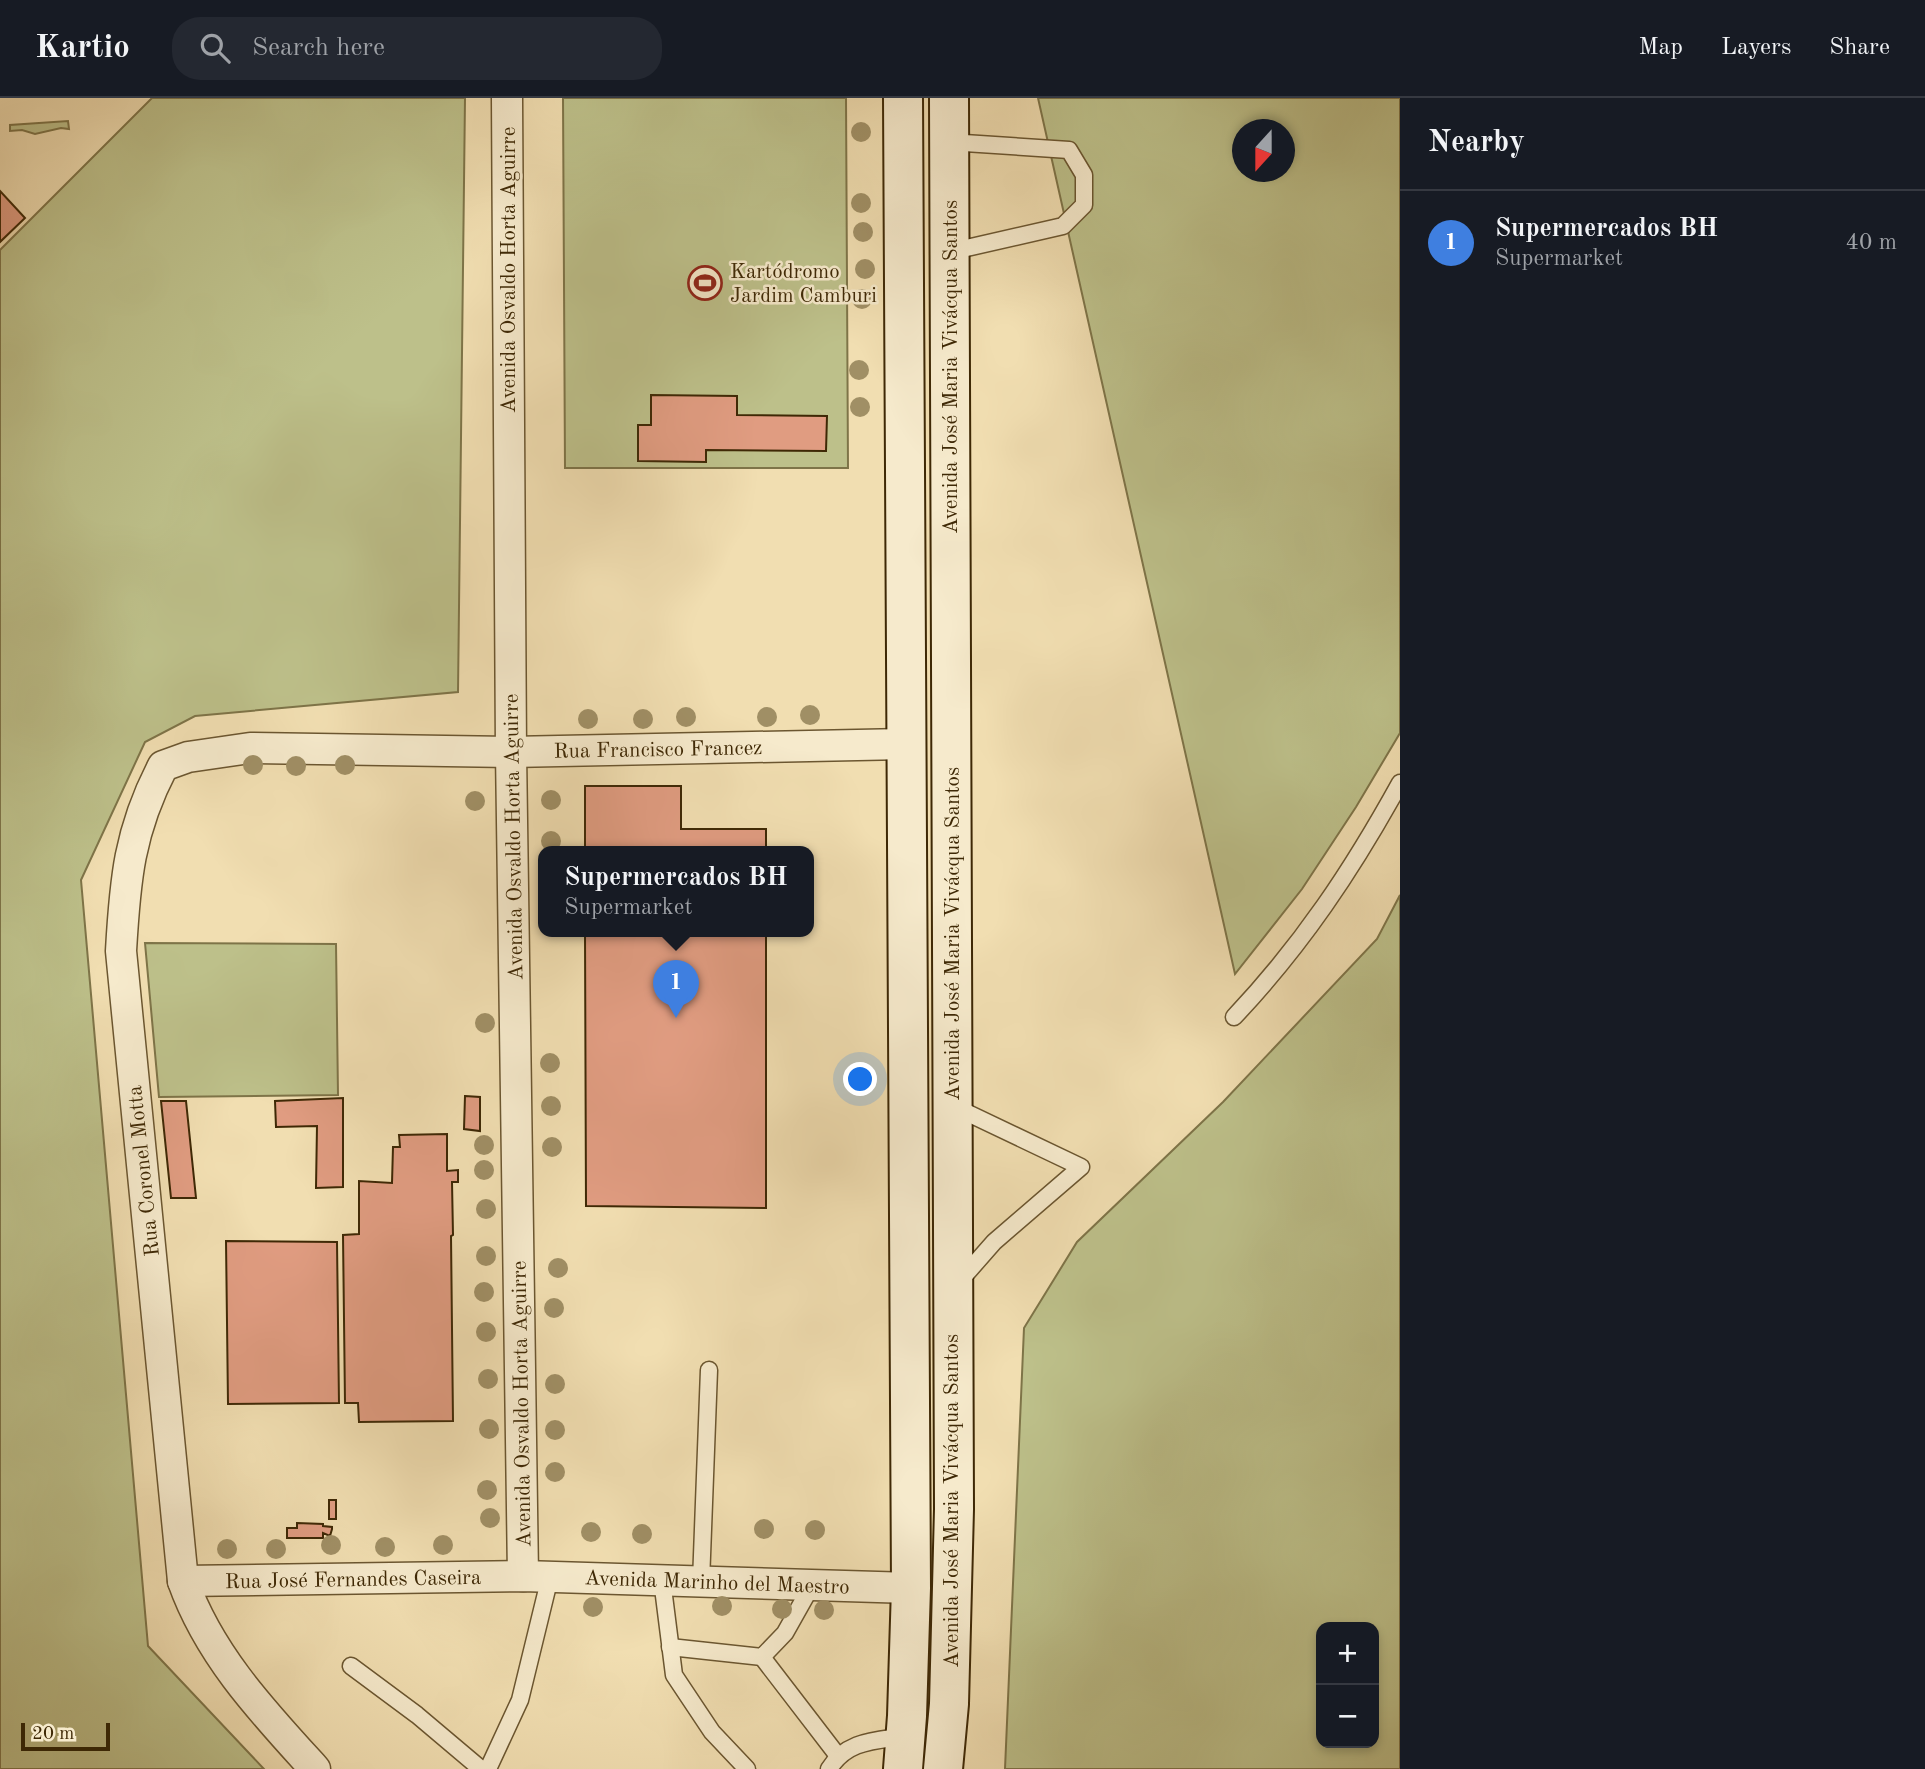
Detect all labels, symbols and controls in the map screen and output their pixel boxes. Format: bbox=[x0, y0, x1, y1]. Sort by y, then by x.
search box bbox=[172, 17, 662, 80]
icon: search bbox=[196, 29, 234, 67]
text: Kartio bbox=[35, 32, 130, 65]
text: Search here bbox=[252, 35, 385, 61]
text: Map bbox=[1639, 36, 1683, 60]
text: Layers bbox=[1721, 36, 1791, 60]
text: Share bbox=[1829, 36, 1890, 60]
north arrow bbox=[1232, 119, 1295, 182]
street label: Avenida Osvaldo Horta Aguirre bbox=[499, 127, 520, 413]
text: Nearby bbox=[1428, 128, 1525, 158]
street label: Avenida José Maria Vivácqua Santos bbox=[941, 200, 962, 534]
text: Supermercados BH bbox=[1495, 216, 1718, 242]
text: 1 bbox=[1444, 231, 1458, 254]
text: 40 m bbox=[1846, 231, 1897, 254]
text: Supermarket bbox=[1495, 247, 1623, 270]
place label: Kartódromo Jardim Camburi bbox=[730, 262, 877, 307]
sports icon: Kartódromo Jardim Camburi bbox=[686, 264, 724, 302]
street label: Avenida Osvaldo Horta Aguirre bbox=[502, 694, 527, 980]
street label: Rua Francisco Francez bbox=[553, 738, 763, 763]
street label: Avenida José Maria Vivácqua Santos bbox=[943, 767, 964, 1101]
popup bbox=[538, 846, 814, 937]
text: Supermercados BH bbox=[564, 865, 788, 891]
text: Supermarket bbox=[564, 896, 692, 919]
pin: 1 bbox=[653, 960, 699, 1018]
your location bbox=[843, 1062, 877, 1096]
street label: Rua Coronel Motta bbox=[125, 1084, 164, 1257]
street label: Avenida Osvaldo Horta Aguirre bbox=[510, 1261, 535, 1547]
street label: Avenida José Maria Vivácqua Santos bbox=[942, 1334, 963, 1668]
street label: Rua José Fernandes Caseira bbox=[225, 1568, 481, 1593]
street label: Avenida Marinho del Maestro bbox=[584, 1568, 850, 1599]
map controls bbox=[1316, 1622, 1379, 1748]
button: + bbox=[1316, 1622, 1379, 1685]
button: − bbox=[1316, 1685, 1379, 1748]
scale bar bbox=[21, 1720, 110, 1752]
text: 20 m bbox=[32, 1725, 74, 1744]

